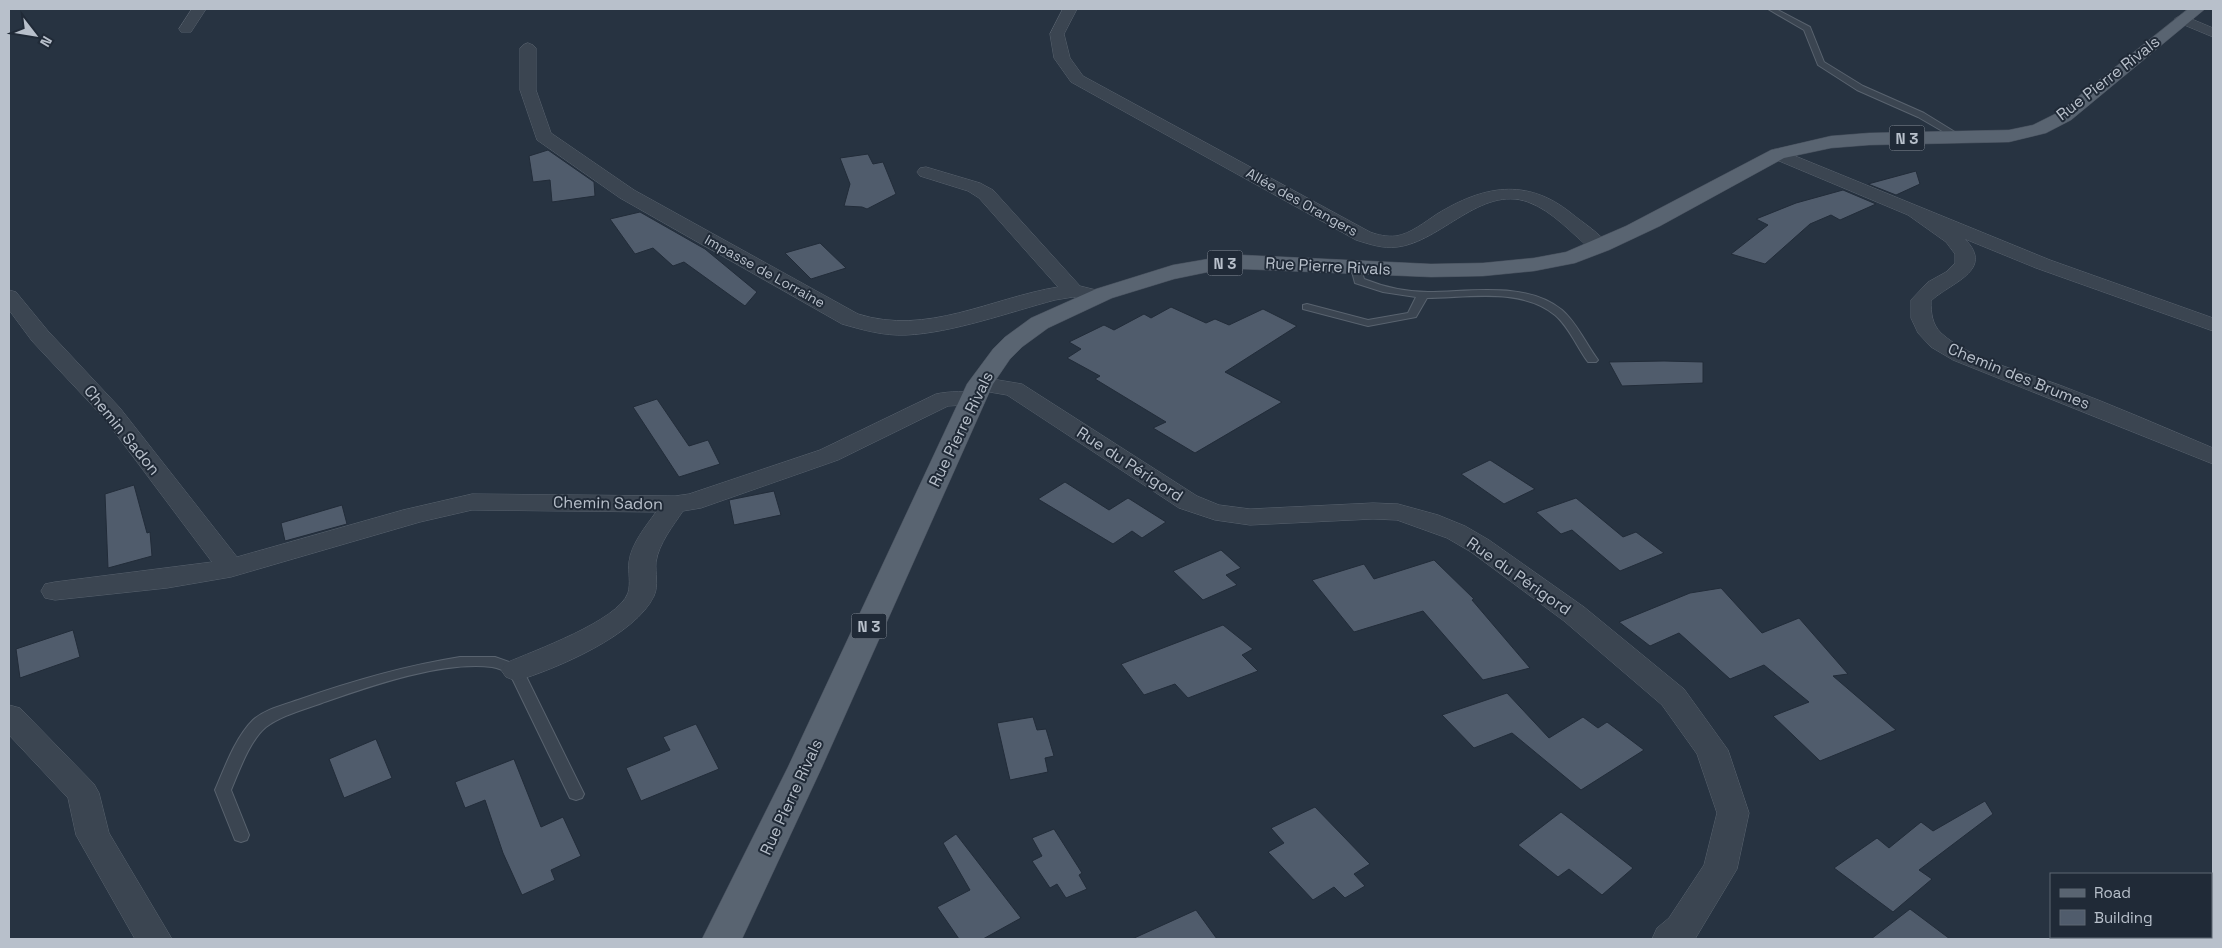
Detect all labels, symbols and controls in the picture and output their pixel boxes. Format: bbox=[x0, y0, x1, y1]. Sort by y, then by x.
north arrow bbox=[10, 10, 60, 60]
street label: Rue Pierre Rivals bbox=[2052, 31, 2164, 125]
text: N bbox=[36, 33, 56, 50]
road number: N 3 bbox=[1890, 126, 1924, 150]
street label: Allée des Orangers bbox=[1243, 164, 1361, 240]
street label: Impasse de Lorraine bbox=[702, 230, 828, 312]
road number: N 3 bbox=[1208, 250, 1242, 276]
street label: Rue Pierre Rivals bbox=[1265, 252, 1391, 280]
street label: Chemin des Brumes bbox=[1945, 338, 2093, 414]
street label: Rue Pierre Rivals bbox=[924, 368, 998, 490]
street label: Chemin Sadon bbox=[79, 381, 165, 479]
street label: Rue du Périgord bbox=[1073, 422, 1187, 506]
street label: Chemin Sadon bbox=[553, 492, 663, 514]
street label: Rue du Périgord bbox=[1463, 532, 1575, 620]
road number: N 3 bbox=[852, 614, 886, 638]
street label: Rue Pierre Rivals bbox=[755, 736, 827, 858]
legend bbox=[2050, 873, 2212, 938]
text: Road bbox=[2094, 883, 2131, 902]
text: Building bbox=[2094, 908, 2153, 927]

